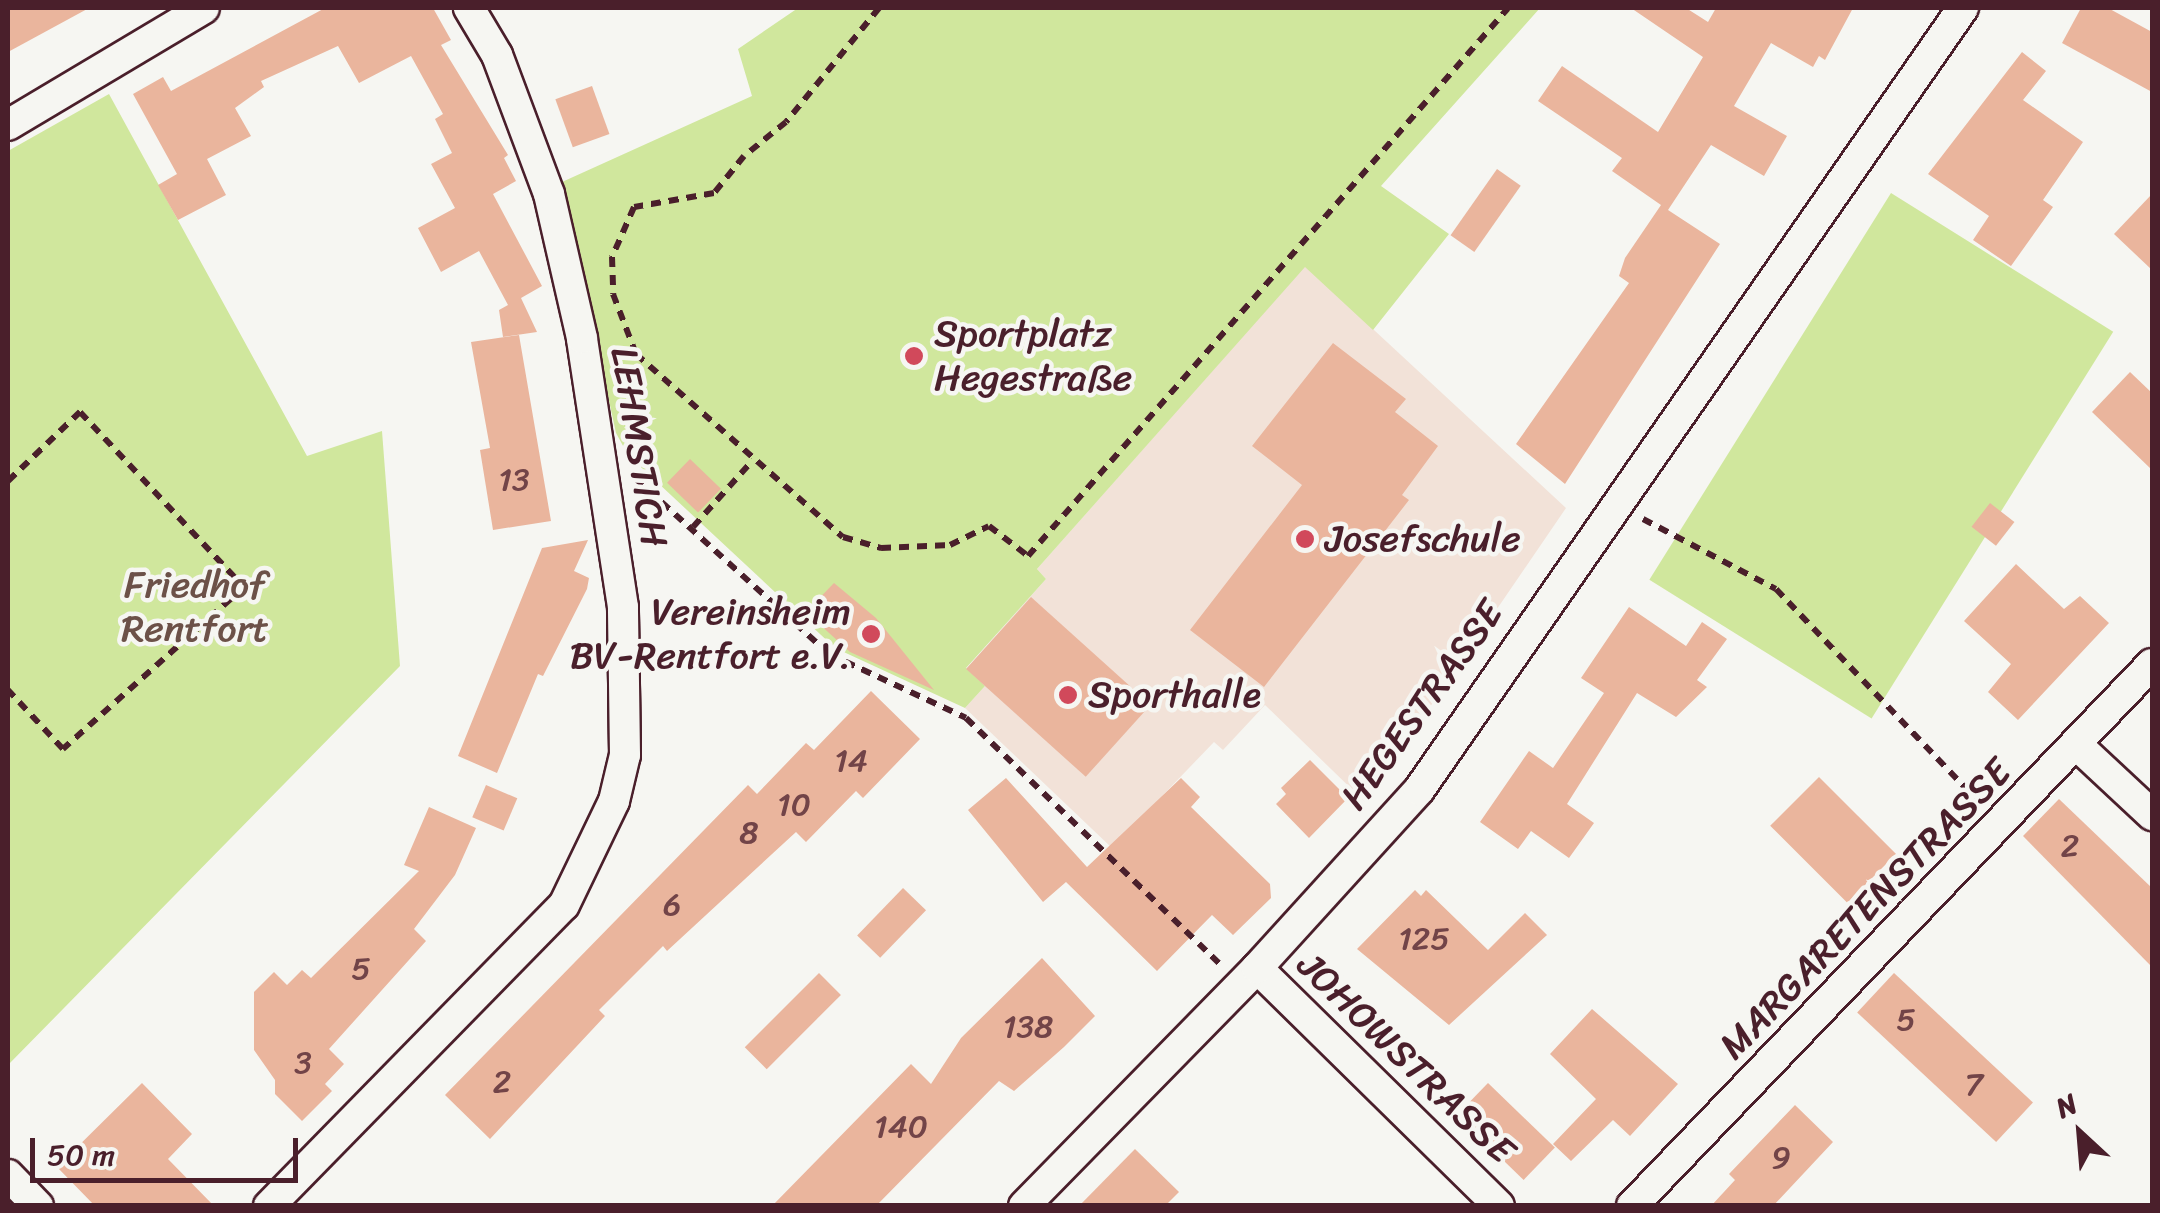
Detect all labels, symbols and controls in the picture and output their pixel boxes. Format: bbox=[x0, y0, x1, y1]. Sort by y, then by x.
place label: Sportplatz Hegestraße bbox=[934, 311, 1132, 400]
street label: LEHMSTICH bbox=[601, 344, 677, 550]
marker: Sportplatz Hegestraße bbox=[903, 345, 925, 367]
house number: 13 bbox=[498, 461, 530, 499]
place label: Josefschule bbox=[1325, 516, 1521, 562]
marker: Josefschule bbox=[1294, 528, 1316, 550]
park label: Friedhof Rentfort bbox=[121, 562, 269, 652]
place label: Vereinsheim BV-Rentfort e.V. bbox=[568, 589, 851, 678]
street label: HEGESTRASSE bbox=[1331, 592, 1513, 818]
marker: Vereinsheim BV-Rentfort e.V. bbox=[860, 623, 882, 645]
place label: Sporthalle bbox=[1088, 672, 1261, 718]
marker: Sporthalle bbox=[1057, 684, 1079, 706]
house number: 14 bbox=[834, 742, 868, 780]
street label: MARGARETENSTRASSE bbox=[1710, 749, 2020, 1069]
house number: 10 bbox=[777, 786, 811, 824]
house number: 8 bbox=[739, 814, 759, 852]
house number: 2 bbox=[2061, 827, 2079, 865]
house number: 6 bbox=[663, 886, 681, 924]
house number: 125 bbox=[1398, 920, 1450, 958]
street label: JOHOWSTRASSE bbox=[1288, 943, 1524, 1173]
house number: 5 bbox=[351, 950, 371, 988]
house number: 5 bbox=[1896, 1001, 1916, 1039]
house number: 138 bbox=[1003, 1008, 1053, 1046]
house number: 3 bbox=[294, 1044, 312, 1082]
house number: 2 bbox=[493, 1063, 511, 1101]
house number: 7 bbox=[1965, 1066, 1983, 1104]
text: N bbox=[2047, 1079, 2086, 1132]
north arrow bbox=[2030, 1083, 2130, 1183]
house number: 140 bbox=[874, 1108, 928, 1146]
scale bar bbox=[35, 1118, 302, 1180]
text: 50 m bbox=[47, 1128, 115, 1182]
house number: 9 bbox=[1771, 1139, 1791, 1177]

